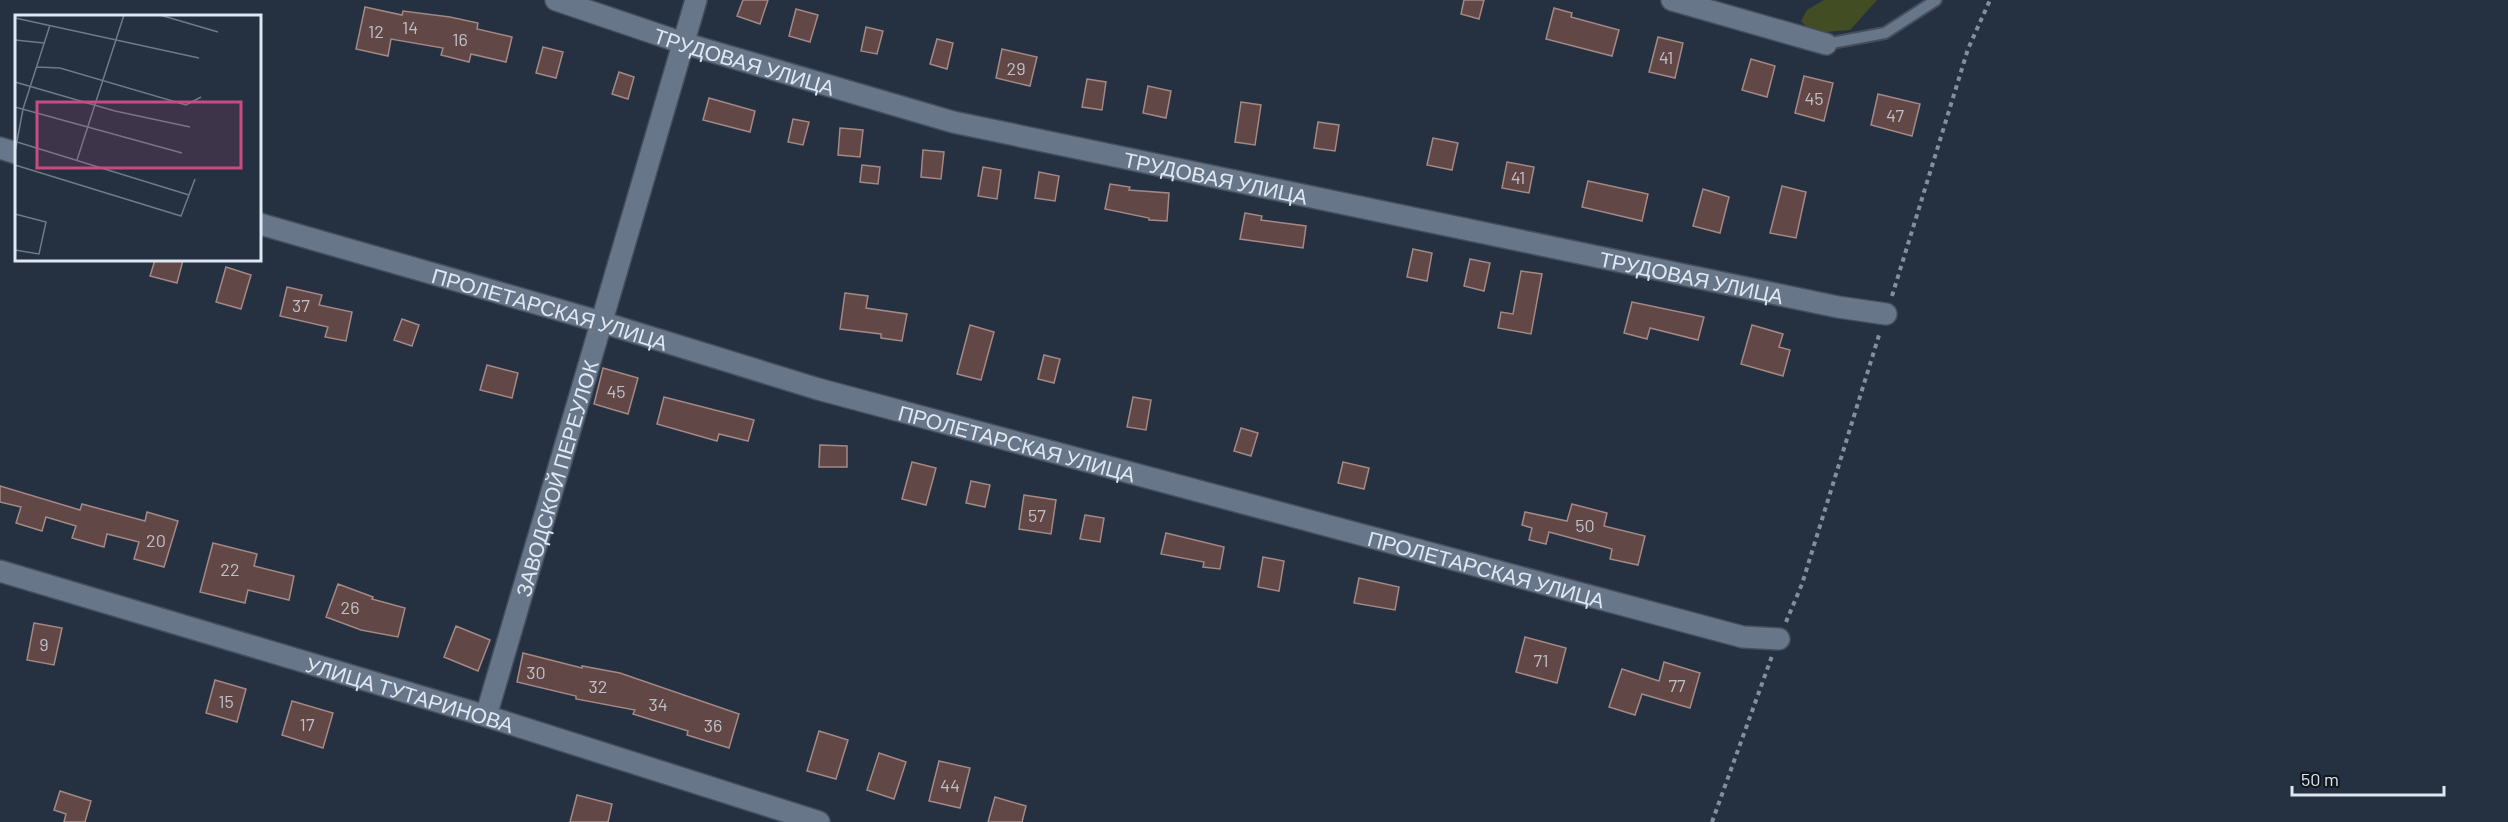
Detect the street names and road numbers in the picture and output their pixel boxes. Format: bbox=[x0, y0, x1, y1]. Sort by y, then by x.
street label: ТРУДОВАЯ УЛИЦА bbox=[651, 22, 838, 99]
street label: ТРУДОВАЯ УЛИЦА bbox=[1122, 146, 1310, 208]
street label: ТРУДОВАЯ УЛИЦА bbox=[1597, 245, 1786, 308]
street label: ПРОЛЕТАРСКАЯ УЛИЦА bbox=[429, 262, 671, 354]
street label: ЗАВОДСКОЙ ПЕРЕУЛОК bbox=[509, 356, 602, 599]
street label: ПРОЛЕТАРСКАЯ УЛИЦА bbox=[896, 399, 1138, 486]
street label: ПРОЛЕТАРСКАЯ УЛИЦА bbox=[1365, 525, 1608, 612]
street label: УЛИЦА ТУТАРИНОВА bbox=[303, 651, 517, 737]

